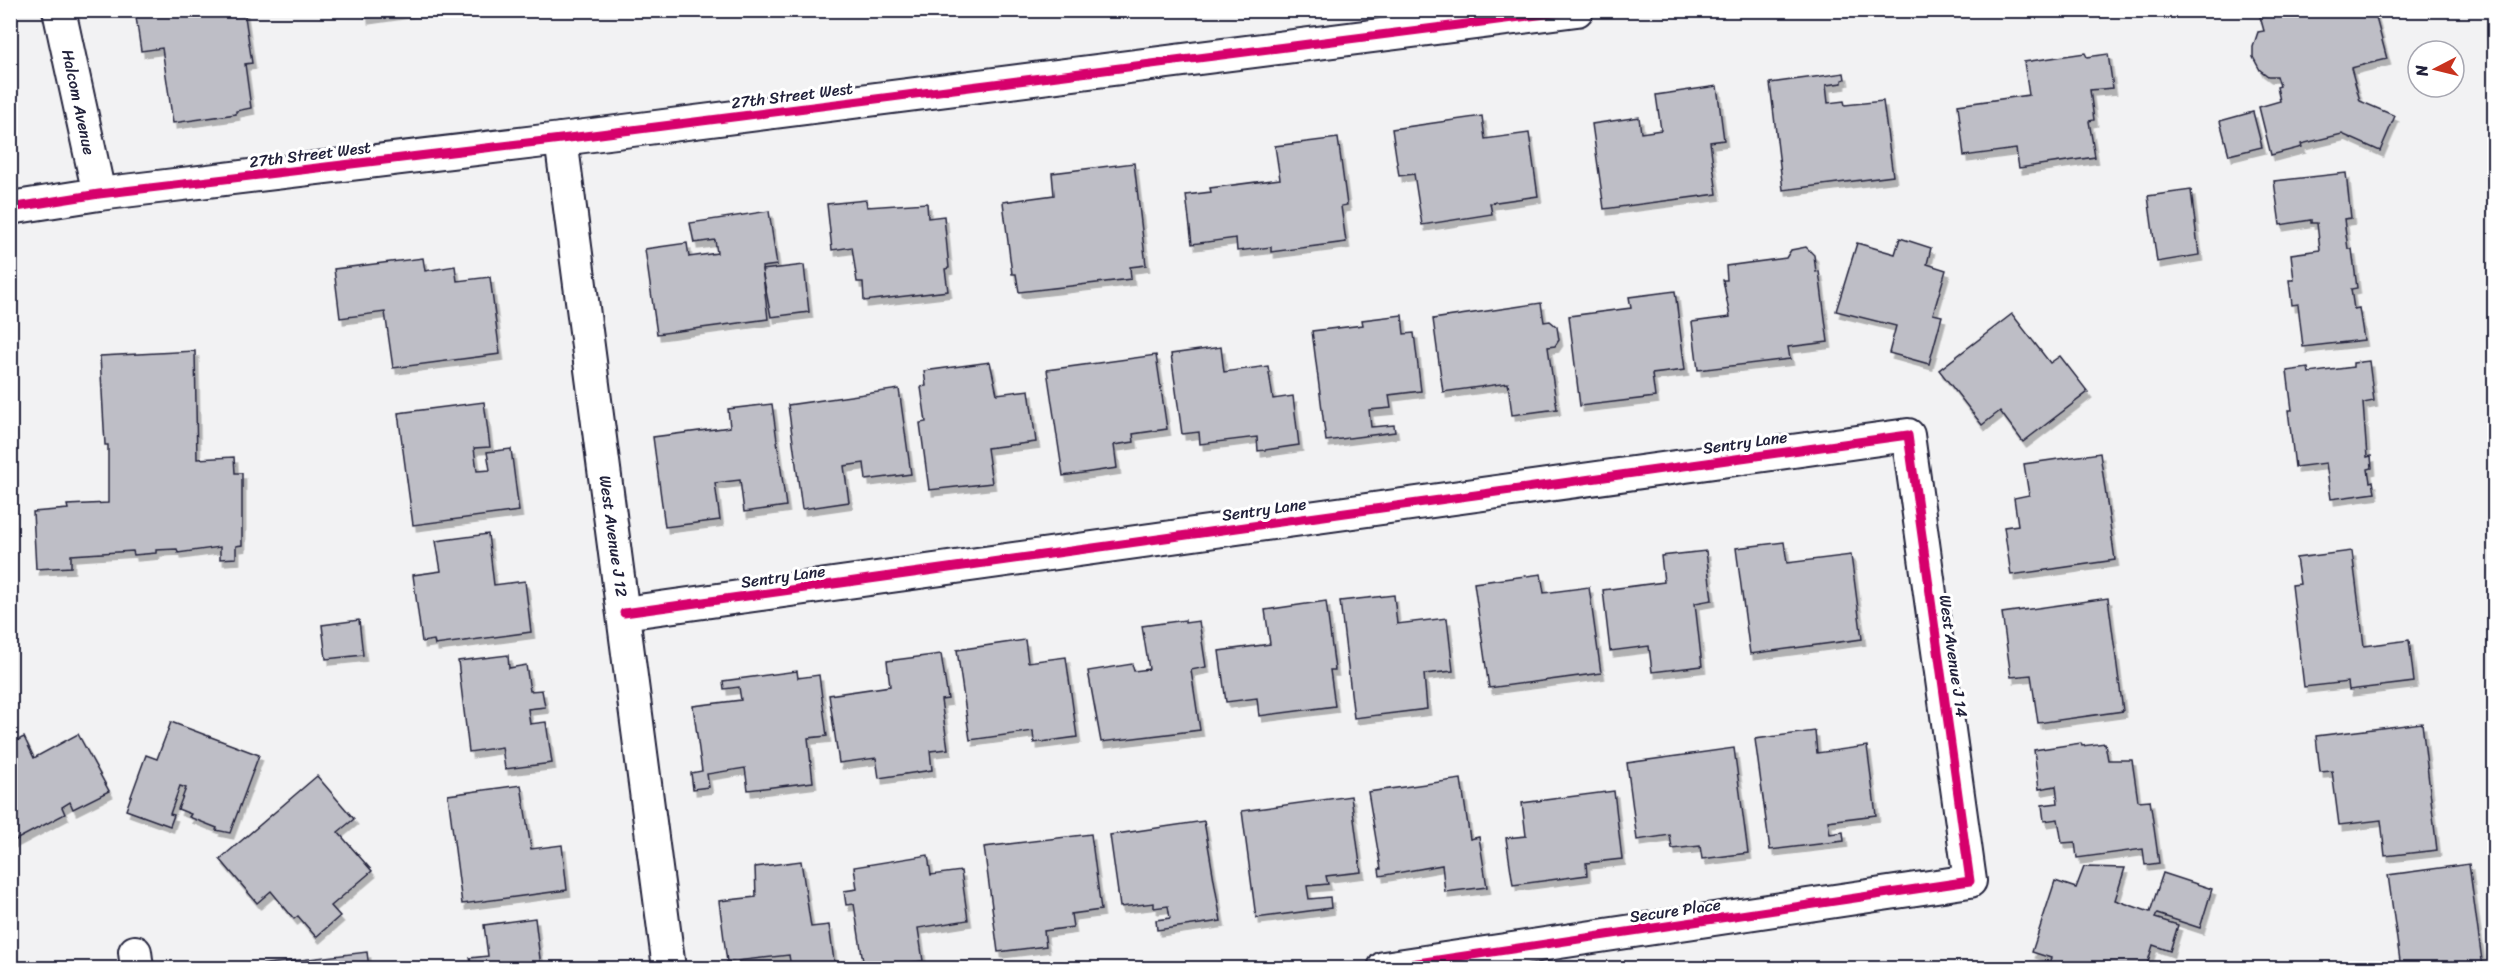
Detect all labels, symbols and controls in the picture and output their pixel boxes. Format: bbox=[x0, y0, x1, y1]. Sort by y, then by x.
north arrow bbox=[2406, 39, 2466, 99]
street label: Halcom Avenue bbox=[53, 46, 104, 158]
text: N bbox=[2406, 63, 2437, 79]
street label: 27th Street West bbox=[730, 74, 854, 117]
street label: 27th Street West bbox=[248, 133, 372, 176]
street label: Sentry Lane bbox=[1701, 422, 1789, 463]
street label: West Avenue J 12 bbox=[591, 473, 636, 599]
street label: Sentry Lane bbox=[1220, 489, 1308, 530]
street label: Sentry Lane bbox=[739, 556, 827, 597]
street label: West Avenue J 14 bbox=[1931, 593, 1976, 719]
street label: Secure Place bbox=[1628, 890, 1723, 931]

